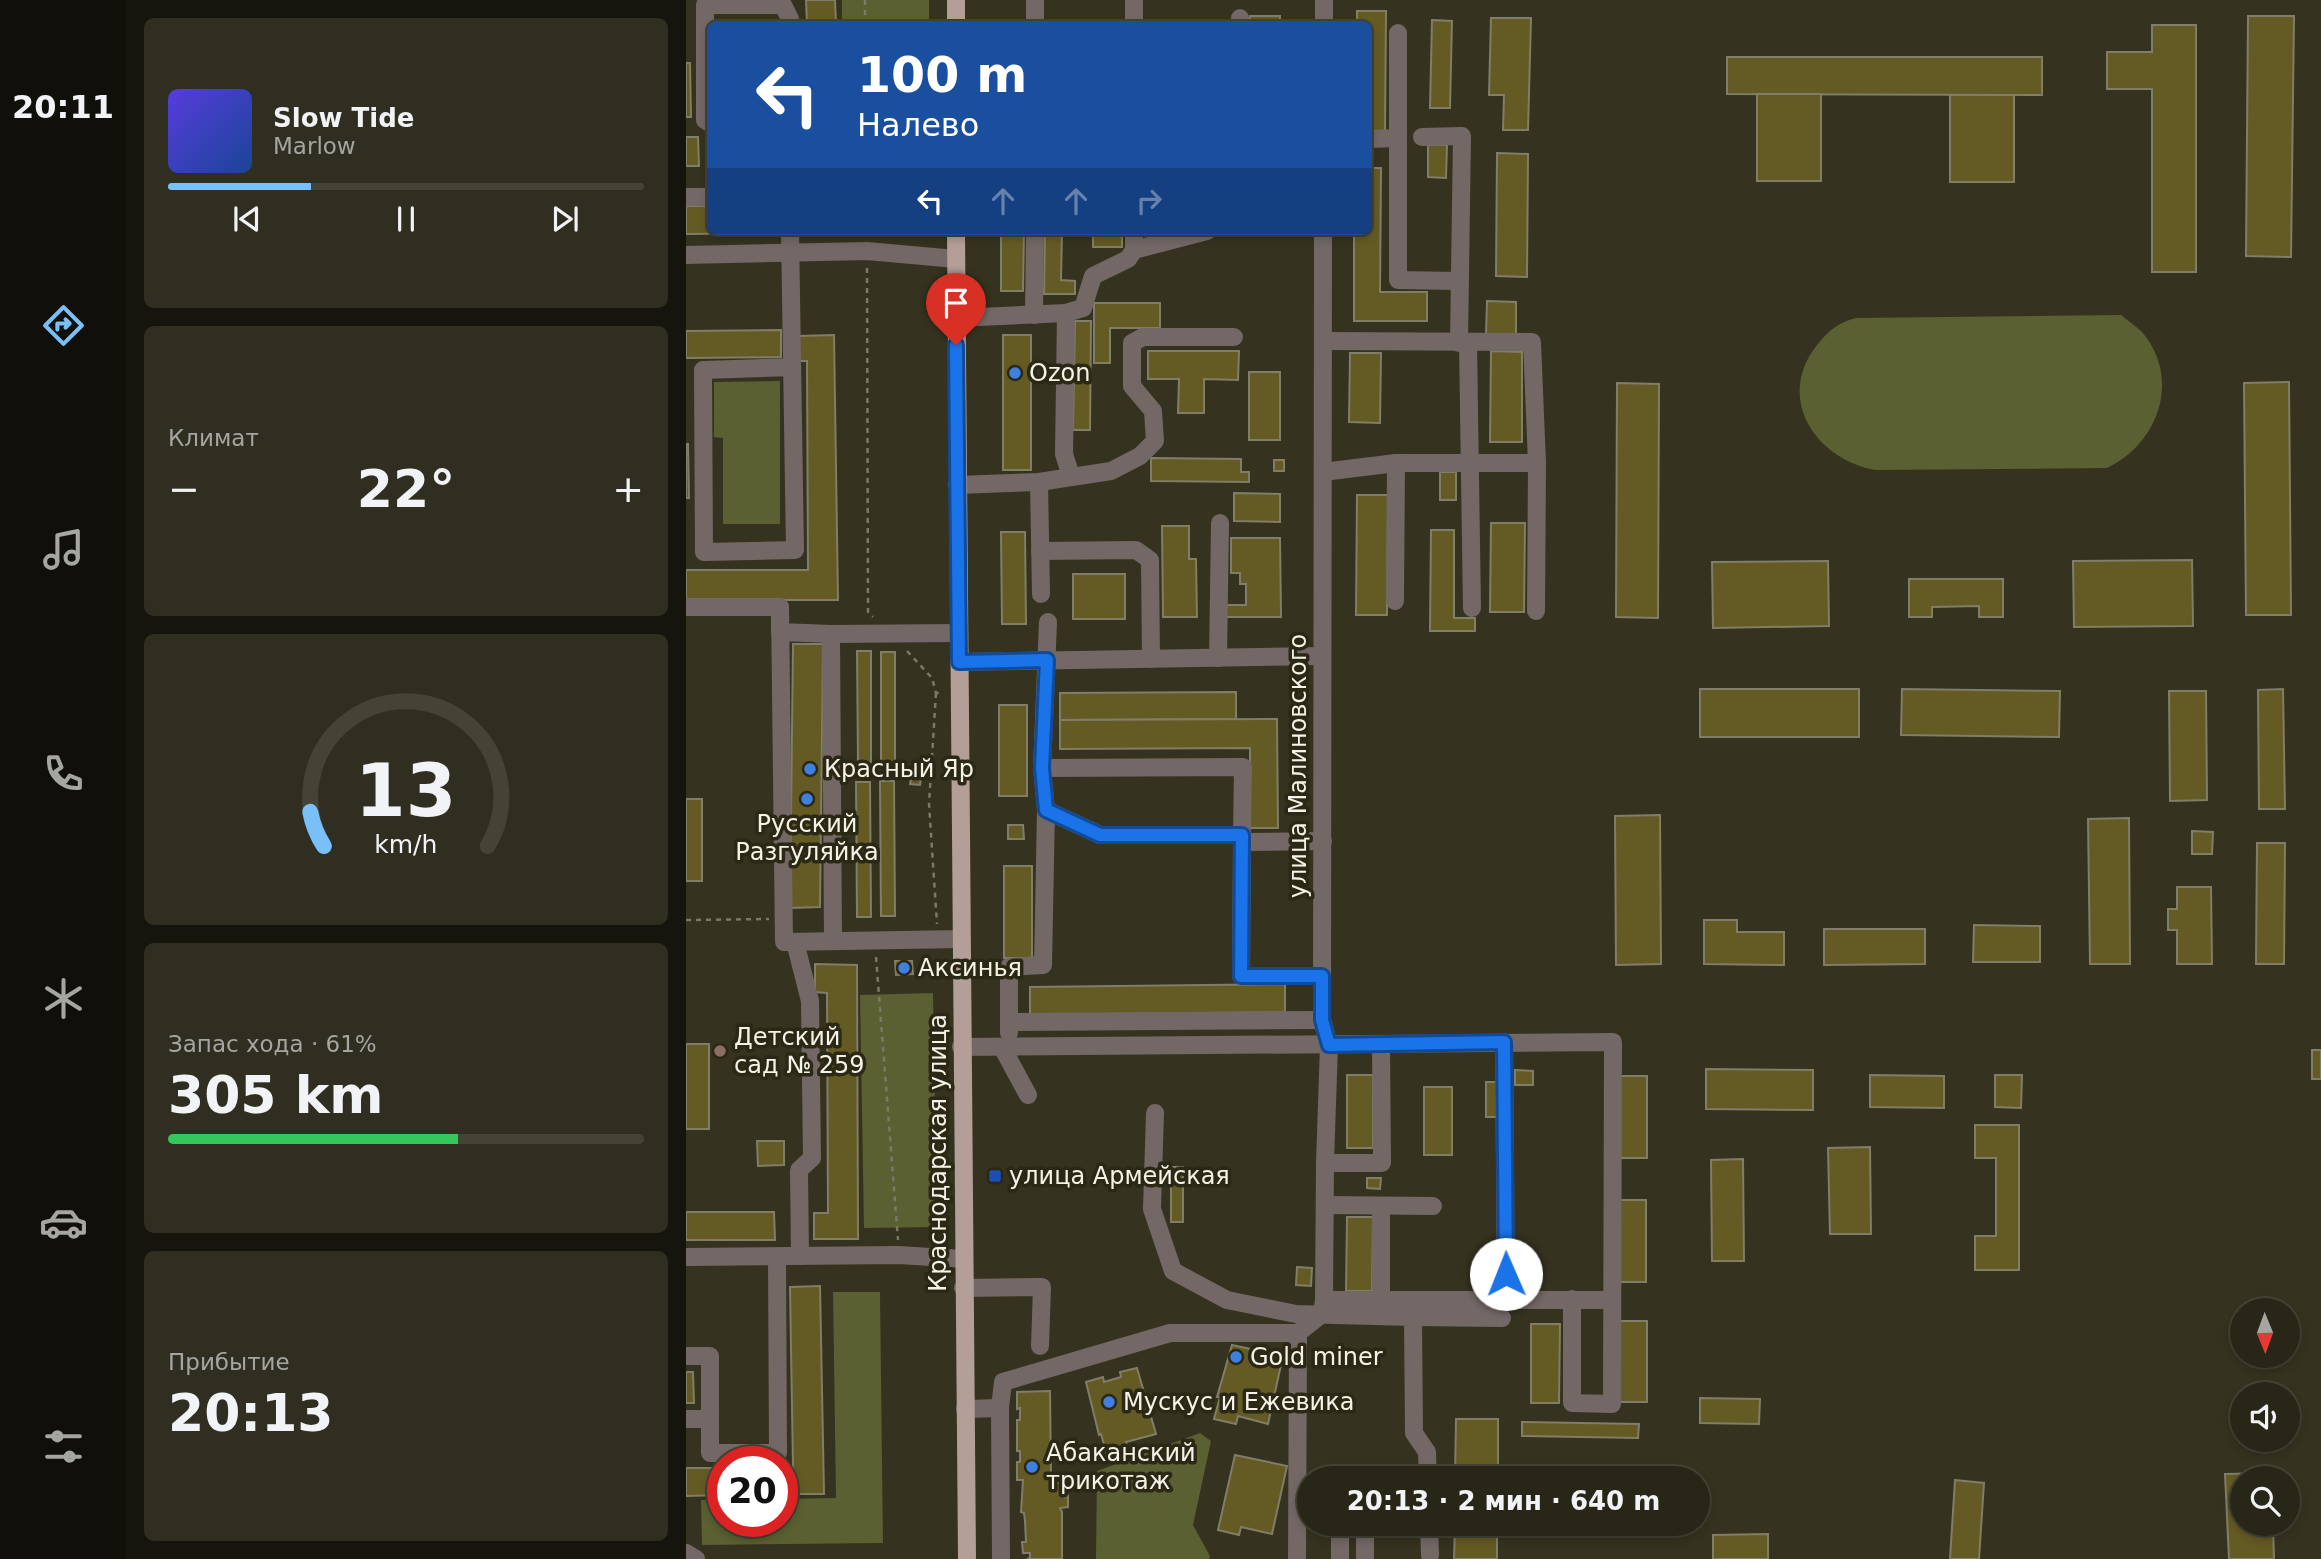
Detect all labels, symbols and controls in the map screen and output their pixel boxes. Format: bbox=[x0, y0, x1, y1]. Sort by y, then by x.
text: 100 m bbox=[857, 47, 1027, 104]
icon: left bbox=[742, 49, 833, 140]
text: 20:11 bbox=[12, 88, 114, 126]
text: Slow Tide bbox=[273, 103, 414, 133]
text: Налево bbox=[857, 106, 979, 144]
text: Marlow bbox=[273, 133, 356, 159]
icon: left bbox=[911, 182, 949, 220]
icon: ahead bbox=[984, 182, 1022, 220]
icon: ahead bbox=[1057, 182, 1095, 220]
icon: right bbox=[1130, 182, 1168, 220]
icon: previous bbox=[228, 200, 266, 238]
icon: pause bbox=[387, 200, 425, 238]
icon: next bbox=[546, 200, 584, 238]
pin bbox=[926, 273, 986, 345]
icon: arrive bbox=[937, 284, 975, 322]
icon: directions bbox=[39, 301, 88, 350]
place label: Ozon bbox=[1029, 359, 1090, 387]
marker: Ozon bbox=[1007, 365, 1023, 381]
text: Климат bbox=[168, 425, 259, 451]
text: 22° bbox=[357, 459, 455, 519]
text: − bbox=[168, 467, 200, 511]
text: + bbox=[612, 467, 644, 511]
icon: music bbox=[39, 525, 88, 574]
street label: улица Малиновского bbox=[1284, 634, 1312, 898]
text: 13 bbox=[355, 748, 457, 833]
icon: phone bbox=[39, 749, 88, 798]
place label: Красный Яр bbox=[824, 755, 974, 783]
marker: Красный Яр bbox=[802, 761, 818, 777]
marker: Русский Разгуляйка bbox=[799, 791, 815, 807]
place label: Русский Разгуляйка bbox=[735, 810, 879, 866]
text: km/h bbox=[374, 829, 438, 858]
place label: Аксинья bbox=[918, 954, 1022, 982]
marker: Аксинья bbox=[896, 960, 912, 976]
icon: climate bbox=[39, 974, 88, 1023]
street label: Краснодарская улица bbox=[924, 1014, 952, 1292]
place label: Детский сад № 259 bbox=[734, 1023, 865, 1079]
text: Запас хода · 61% bbox=[168, 1031, 377, 1057]
marker: Детский сад № 259 bbox=[712, 1043, 728, 1059]
text: 305 km bbox=[168, 1065, 383, 1125]
place label: улица Армейская bbox=[1009, 1162, 1230, 1190]
marker: улица Армейская bbox=[987, 1168, 1003, 1184]
icon: car bbox=[39, 1198, 88, 1247]
position arrow bbox=[1469, 1237, 1543, 1311]
north arrow bbox=[2230, 1298, 2300, 1368]
map controls bbox=[2230, 1298, 2300, 1536]
place label: Gold miner bbox=[1250, 1343, 1383, 1371]
text: Прибытие bbox=[168, 1349, 290, 1375]
marker: Gold miner bbox=[1228, 1349, 1244, 1365]
button: sound bbox=[2230, 1382, 2300, 1452]
text: 20:13 bbox=[168, 1383, 334, 1443]
place label: Мускус и Ежевика bbox=[1123, 1388, 1354, 1416]
marker: Мускус и Ежевика bbox=[1101, 1394, 1117, 1410]
icon: filters bbox=[39, 1422, 88, 1471]
place label: Абаканский трикотаж bbox=[1046, 1439, 1196, 1495]
speed limit sign: 20 bbox=[707, 1446, 798, 1537]
marker: Абаканский трикотаж bbox=[1024, 1459, 1040, 1475]
button: search bbox=[2230, 1466, 2300, 1536]
text: 20:13 · 2 мин · 640 m bbox=[1347, 1486, 1660, 1516]

